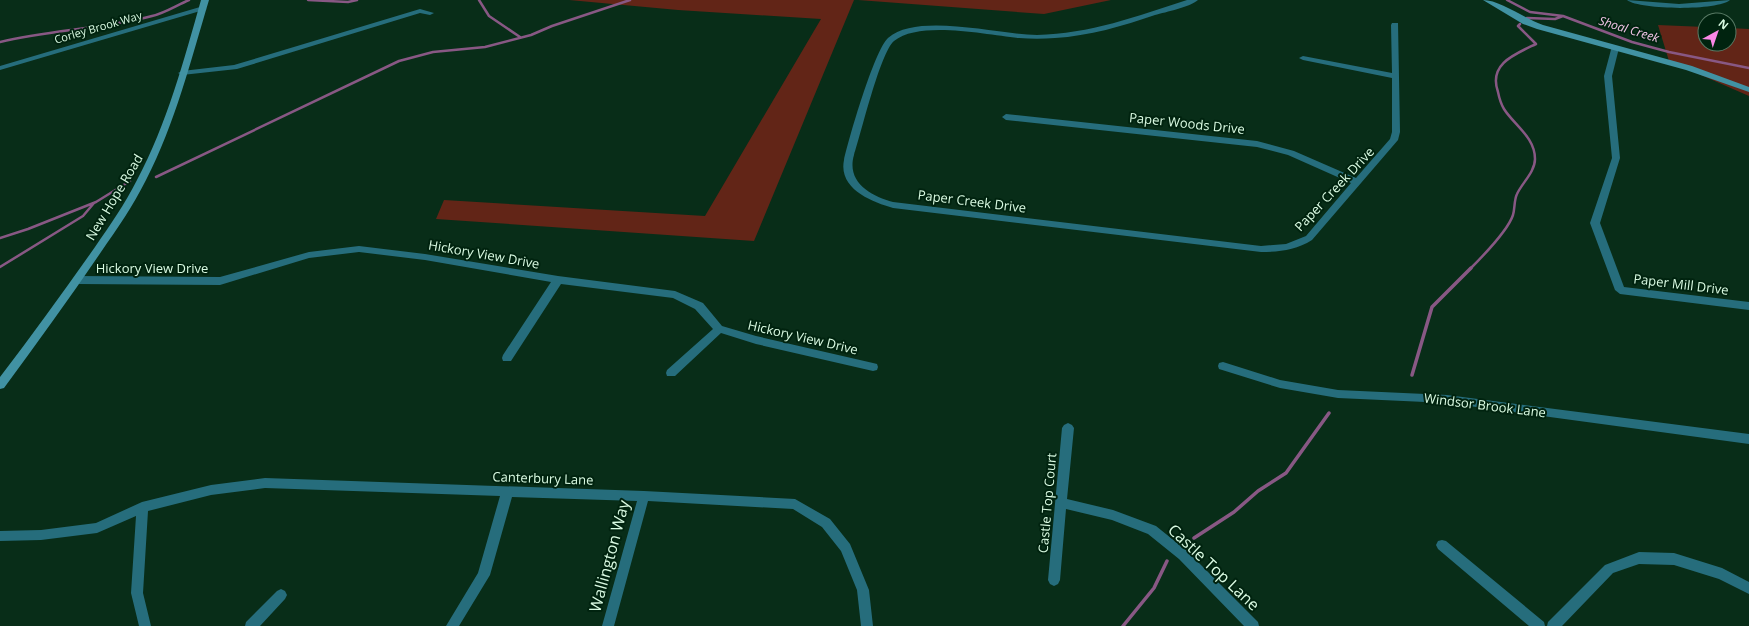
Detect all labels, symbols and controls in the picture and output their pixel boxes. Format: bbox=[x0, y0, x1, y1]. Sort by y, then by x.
street label: Corley Brook Way bbox=[52, 7, 144, 47]
water label: Shoal Creek bbox=[1597, 12, 1662, 47]
north arrow bbox=[1697, 12, 1737, 52]
text: N bbox=[1715, 15, 1732, 33]
street label: Paper Woods Drive bbox=[1128, 108, 1246, 138]
street label: Paper Creek Drive bbox=[1290, 143, 1378, 235]
street label: New Hope Road bbox=[81, 151, 147, 243]
street label: Paper Creek Drive bbox=[917, 185, 1027, 217]
street label: Hickory View Drive bbox=[427, 235, 541, 273]
street label: Hickory View Drive bbox=[96, 259, 208, 277]
street label: Paper Mill Drive bbox=[1632, 269, 1730, 299]
street label: Hickory View Drive bbox=[746, 316, 860, 358]
street label: Windsor Brook Lane bbox=[1423, 389, 1547, 421]
street label: Castle Top Court bbox=[1034, 452, 1060, 554]
street label: Canterbury Lane bbox=[492, 467, 594, 489]
street label: Wallington Way bbox=[583, 497, 635, 615]
street label: Castle Top Lane bbox=[1163, 519, 1265, 615]

